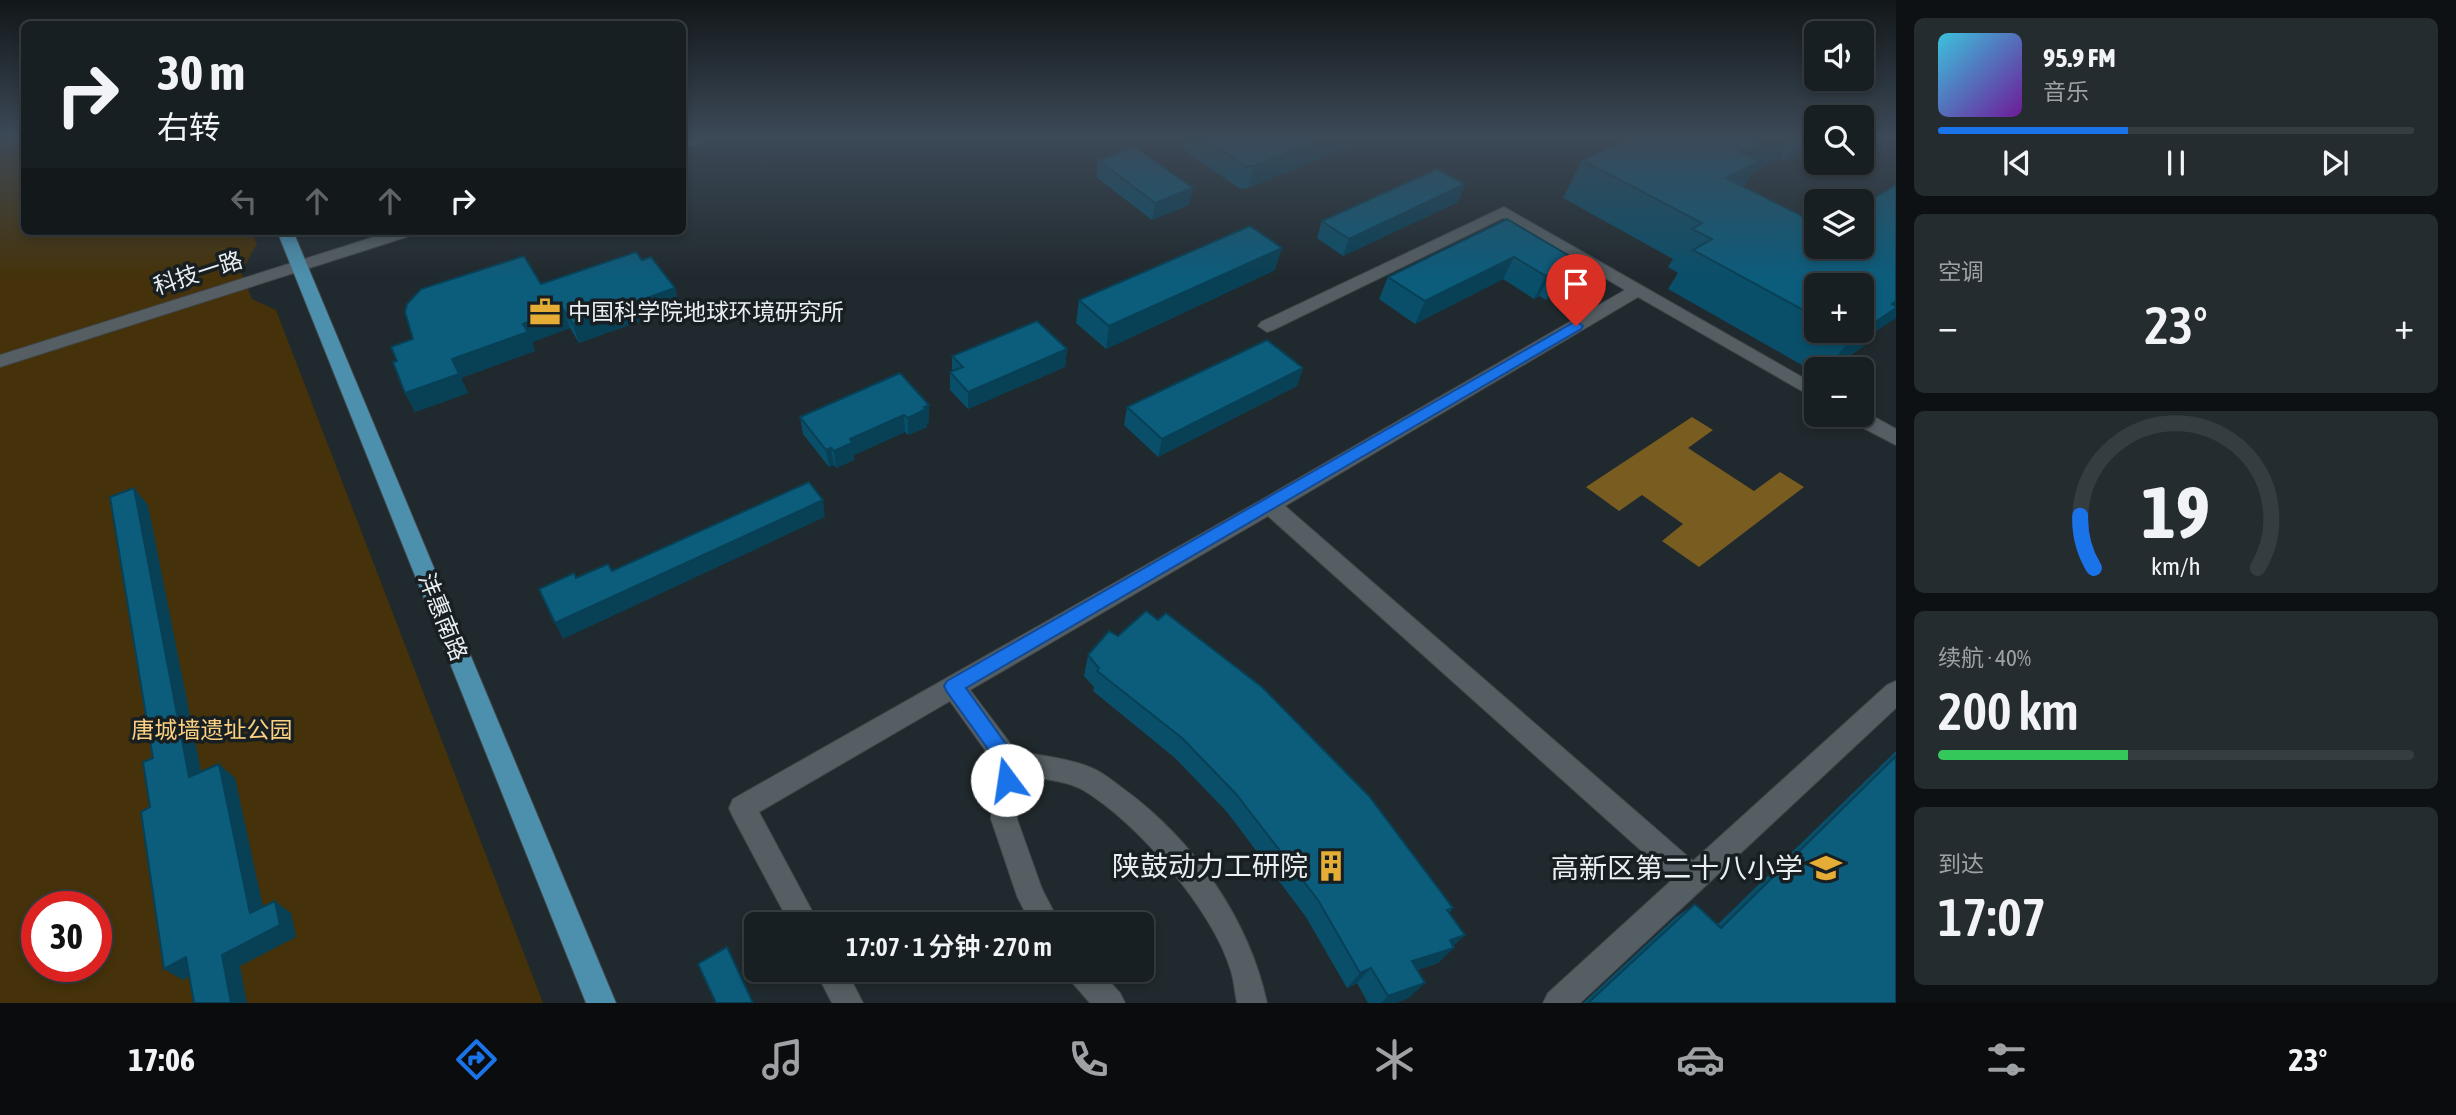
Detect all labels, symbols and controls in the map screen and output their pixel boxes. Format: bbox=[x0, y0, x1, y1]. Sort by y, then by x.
map controls bbox=[1804, 21, 1874, 427]
button: sound bbox=[1804, 21, 1874, 91]
text: 95.9 FM bbox=[2043, 43, 2116, 73]
text: 30 m bbox=[157, 44, 245, 100]
icon: right bbox=[42, 49, 133, 140]
text: 音乐 bbox=[2043, 79, 2089, 105]
button: search bbox=[1804, 105, 1874, 175]
text: 右转 bbox=[157, 109, 221, 146]
icon: previous bbox=[1998, 144, 2036, 182]
icon: pause bbox=[2157, 144, 2195, 182]
icon: next bbox=[2316, 144, 2354, 182]
icon: left bbox=[225, 182, 263, 220]
icon: ahead bbox=[298, 182, 336, 220]
icon: ahead bbox=[371, 182, 409, 220]
icon: right bbox=[444, 182, 482, 220]
button: layers bbox=[1804, 189, 1874, 259]
street label: 科技一路 bbox=[150, 246, 246, 300]
pin bbox=[1546, 254, 1606, 326]
text: 空调 bbox=[1938, 259, 1984, 285]
icon: arrive bbox=[1557, 265, 1595, 303]
button: + bbox=[1804, 273, 1874, 343]
office icon: 中国科学院地球环境研究所 bbox=[528, 295, 562, 329]
text: 23° bbox=[2144, 295, 2208, 355]
place label: 中国科学院地球环境研究所 bbox=[568, 299, 844, 325]
text: − bbox=[1938, 304, 1958, 347]
text: + bbox=[2394, 304, 2414, 347]
button: − bbox=[1804, 357, 1874, 427]
text: 19 bbox=[2142, 470, 2210, 553]
text: km/h bbox=[2151, 551, 2201, 579]
street label: 沣惠南路 bbox=[414, 569, 472, 665]
text: 续航 · 40% bbox=[1938, 645, 2031, 671]
text: 200 km bbox=[1938, 681, 2079, 741]
park label: 唐城墙遗址公园 bbox=[132, 717, 293, 743]
position arrow bbox=[970, 743, 1044, 817]
building icon: 陕鼓动力工研院 bbox=[1314, 849, 1348, 883]
place label: 陕鼓动力工研院 bbox=[1112, 850, 1308, 882]
school or university icon: 高新区第二十八小学 bbox=[1809, 851, 1843, 885]
text: 到达 bbox=[1938, 851, 1984, 877]
place label: 高新区第二十八小学 bbox=[1551, 852, 1803, 884]
text: 17:07 bbox=[1938, 887, 2046, 947]
speed limit sign: 30 bbox=[21, 891, 112, 982]
text: 17:07 · 1 分钟 · 270 m bbox=[846, 932, 1052, 962]
icon: directions bbox=[452, 1035, 501, 1084]
icon: music bbox=[758, 1035, 807, 1084]
icon: phone bbox=[1064, 1035, 1113, 1084]
icon: climate bbox=[1370, 1035, 1419, 1084]
icon: car bbox=[1676, 1035, 1725, 1084]
icon: filters bbox=[1982, 1035, 2031, 1084]
text: 17:06 bbox=[129, 1041, 195, 1078]
text: 23° bbox=[2288, 1041, 2327, 1078]

